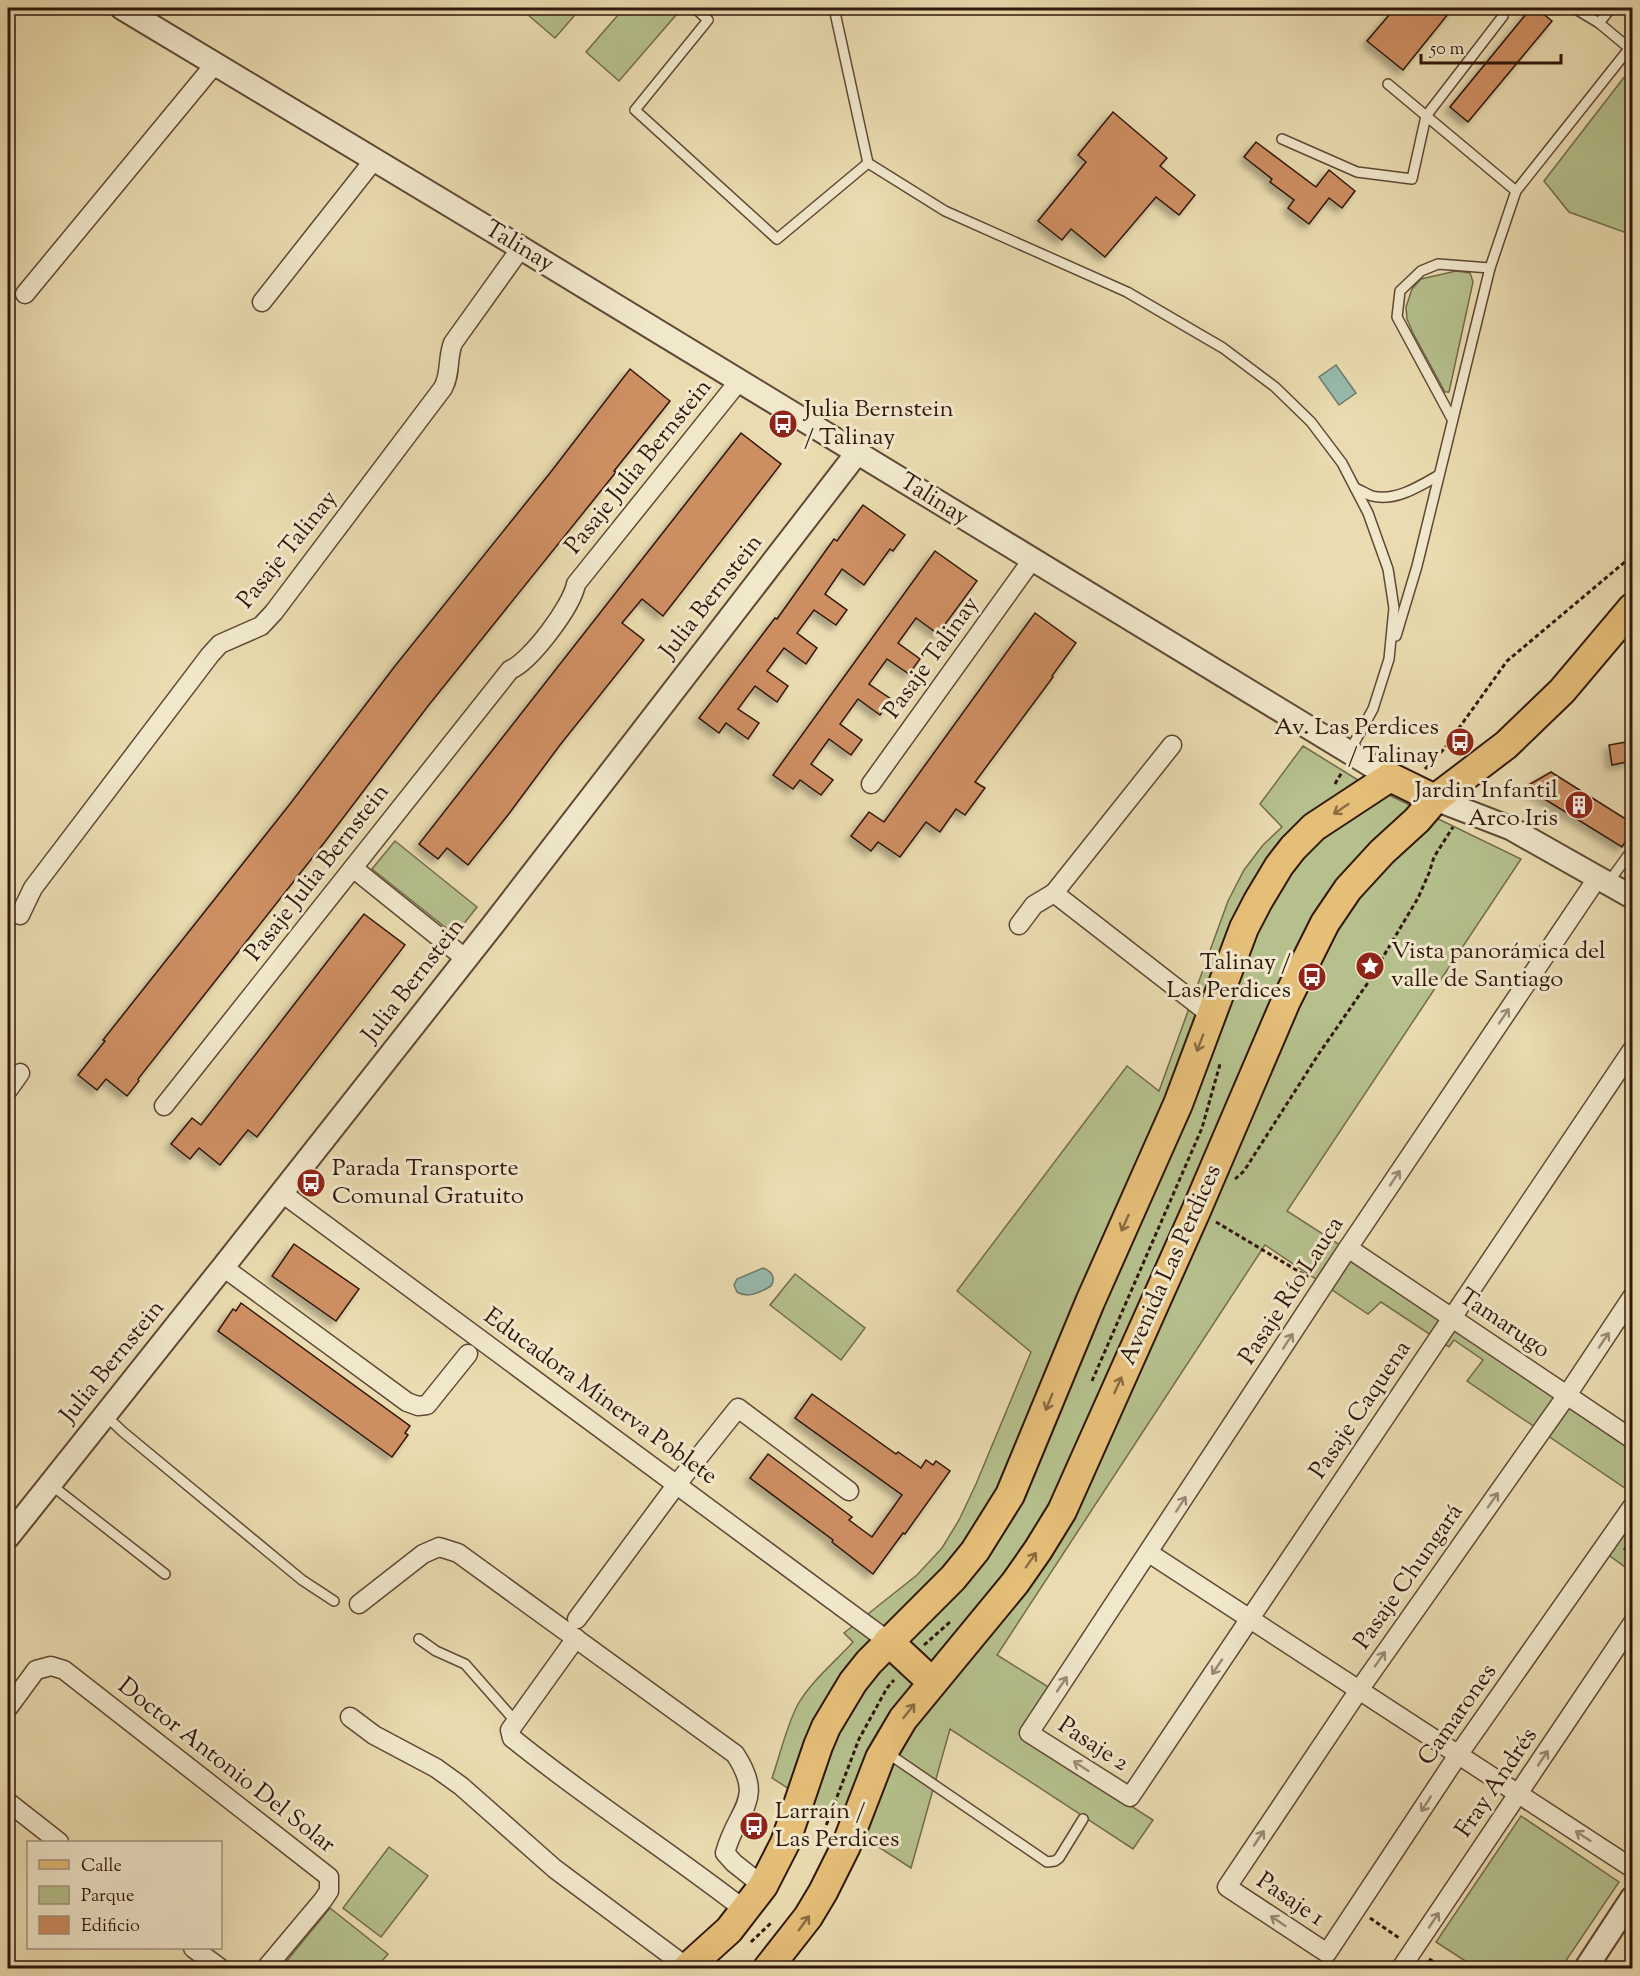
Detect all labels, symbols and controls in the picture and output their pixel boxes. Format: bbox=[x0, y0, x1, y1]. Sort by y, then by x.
scale bar bbox=[1421, 27, 1560, 65]
text: 50 m bbox=[1429, 37, 1465, 63]
street label: Talinay bbox=[478, 213, 560, 281]
street label: Pasaje Julia Bernstein bbox=[557, 372, 721, 562]
place label: Julia Bernstein / Talinay bbox=[802, 393, 954, 455]
bus stop icon: Julia Bernstein / Talinay bbox=[767, 408, 799, 440]
street label: Talinay bbox=[893, 465, 975, 535]
street label: Pasaje Talinay bbox=[230, 483, 346, 617]
street label: Julia Bernstein bbox=[651, 528, 772, 668]
street label: Pasaje Talinay bbox=[876, 590, 988, 726]
place label: Av. Las Perdices / Talinay bbox=[1274, 711, 1439, 773]
bus stop icon: Av. Las Perdices / Talinay bbox=[1444, 726, 1476, 758]
place label: Jardin Infantil Arco Iris bbox=[1413, 774, 1558, 836]
street label: Pasaje Julia Bernstein bbox=[238, 777, 398, 969]
building icon: Jardin Infantil Arco Iris bbox=[1563, 789, 1595, 821]
one-way arrow bbox=[1333, 803, 1350, 815]
street label: Julia Bernstein bbox=[353, 912, 474, 1052]
place label: Vista panorámica del valle de Santiago bbox=[1391, 935, 1606, 997]
place label: Talinay / Las Perdices bbox=[1167, 946, 1291, 1008]
place icon: Vista panorámica del valle de Santiago bbox=[1354, 950, 1386, 982]
bus stop icon: Talinay / Las Perdices bbox=[1296, 961, 1328, 993]
one-way arrow bbox=[1498, 1009, 1510, 1025]
one-way arrow bbox=[1194, 1033, 1205, 1052]
place label: Parada Transporte Comunal Gratuito bbox=[332, 1152, 524, 1214]
street label: Avenida Las Perdices bbox=[1111, 1159, 1231, 1371]
bus stop icon: Parada Transporte Comunal Gratuito bbox=[295, 1167, 327, 1199]
one-way arrow bbox=[1389, 1170, 1401, 1187]
street label: Pasaje Río Lauca bbox=[1231, 1210, 1353, 1372]
one-way arrow bbox=[1119, 1213, 1130, 1231]
street label: Tamarugo bbox=[1451, 1281, 1557, 1367]
street label: Julia Bernstein bbox=[51, 1293, 173, 1432]
street label: Educadora Minerva Poblete bbox=[476, 1300, 724, 1494]
one-way arrow bbox=[1598, 1332, 1610, 1349]
one-way arrow bbox=[1282, 1333, 1294, 1350]
street label: Pasaje Caquena bbox=[1302, 1334, 1420, 1486]
one-way arrow bbox=[1113, 1377, 1124, 1395]
one-way arrow bbox=[1043, 1392, 1054, 1411]
one-way arrow bbox=[1487, 1492, 1499, 1509]
one-way arrow bbox=[1175, 1496, 1187, 1513]
street label: Pasaje Chungará bbox=[1346, 1497, 1472, 1657]
one-way arrow bbox=[1025, 1552, 1037, 1568]
one-way arrow bbox=[1374, 1652, 1386, 1668]
street label: Camarones bbox=[1410, 1657, 1506, 1773]
one-way arrow bbox=[1211, 1659, 1224, 1676]
street label: Doctor Antonio Del Solar bbox=[110, 1670, 342, 1862]
one-way arrow bbox=[1056, 1676, 1068, 1693]
one-way arrow bbox=[903, 1704, 915, 1720]
street label: Pasaje 2 bbox=[1051, 1709, 1135, 1781]
street label: Fray Andrés bbox=[1448, 1721, 1546, 1845]
one-way arrow bbox=[1537, 1750, 1549, 1767]
one-way arrow bbox=[1073, 1759, 1090, 1771]
place label: Larraín / Las Perdices bbox=[775, 1795, 900, 1857]
one-way arrow bbox=[1419, 1795, 1432, 1812]
bus stop icon: Larraín / Las Perdices bbox=[738, 1810, 770, 1842]
one-way arrow bbox=[1253, 1830, 1265, 1847]
one-way arrow bbox=[1575, 1830, 1592, 1843]
legend bbox=[27, 1841, 222, 1949]
text: Calle bbox=[81, 1854, 122, 1880]
street label: Pasaje 1 bbox=[1249, 1865, 1331, 1935]
text: Parque bbox=[81, 1884, 134, 1910]
one-way arrow bbox=[1428, 1912, 1440, 1929]
text: Edificio bbox=[81, 1914, 140, 1940]
one-way arrow bbox=[798, 1915, 810, 1931]
one-way arrow bbox=[1271, 1915, 1287, 1927]

